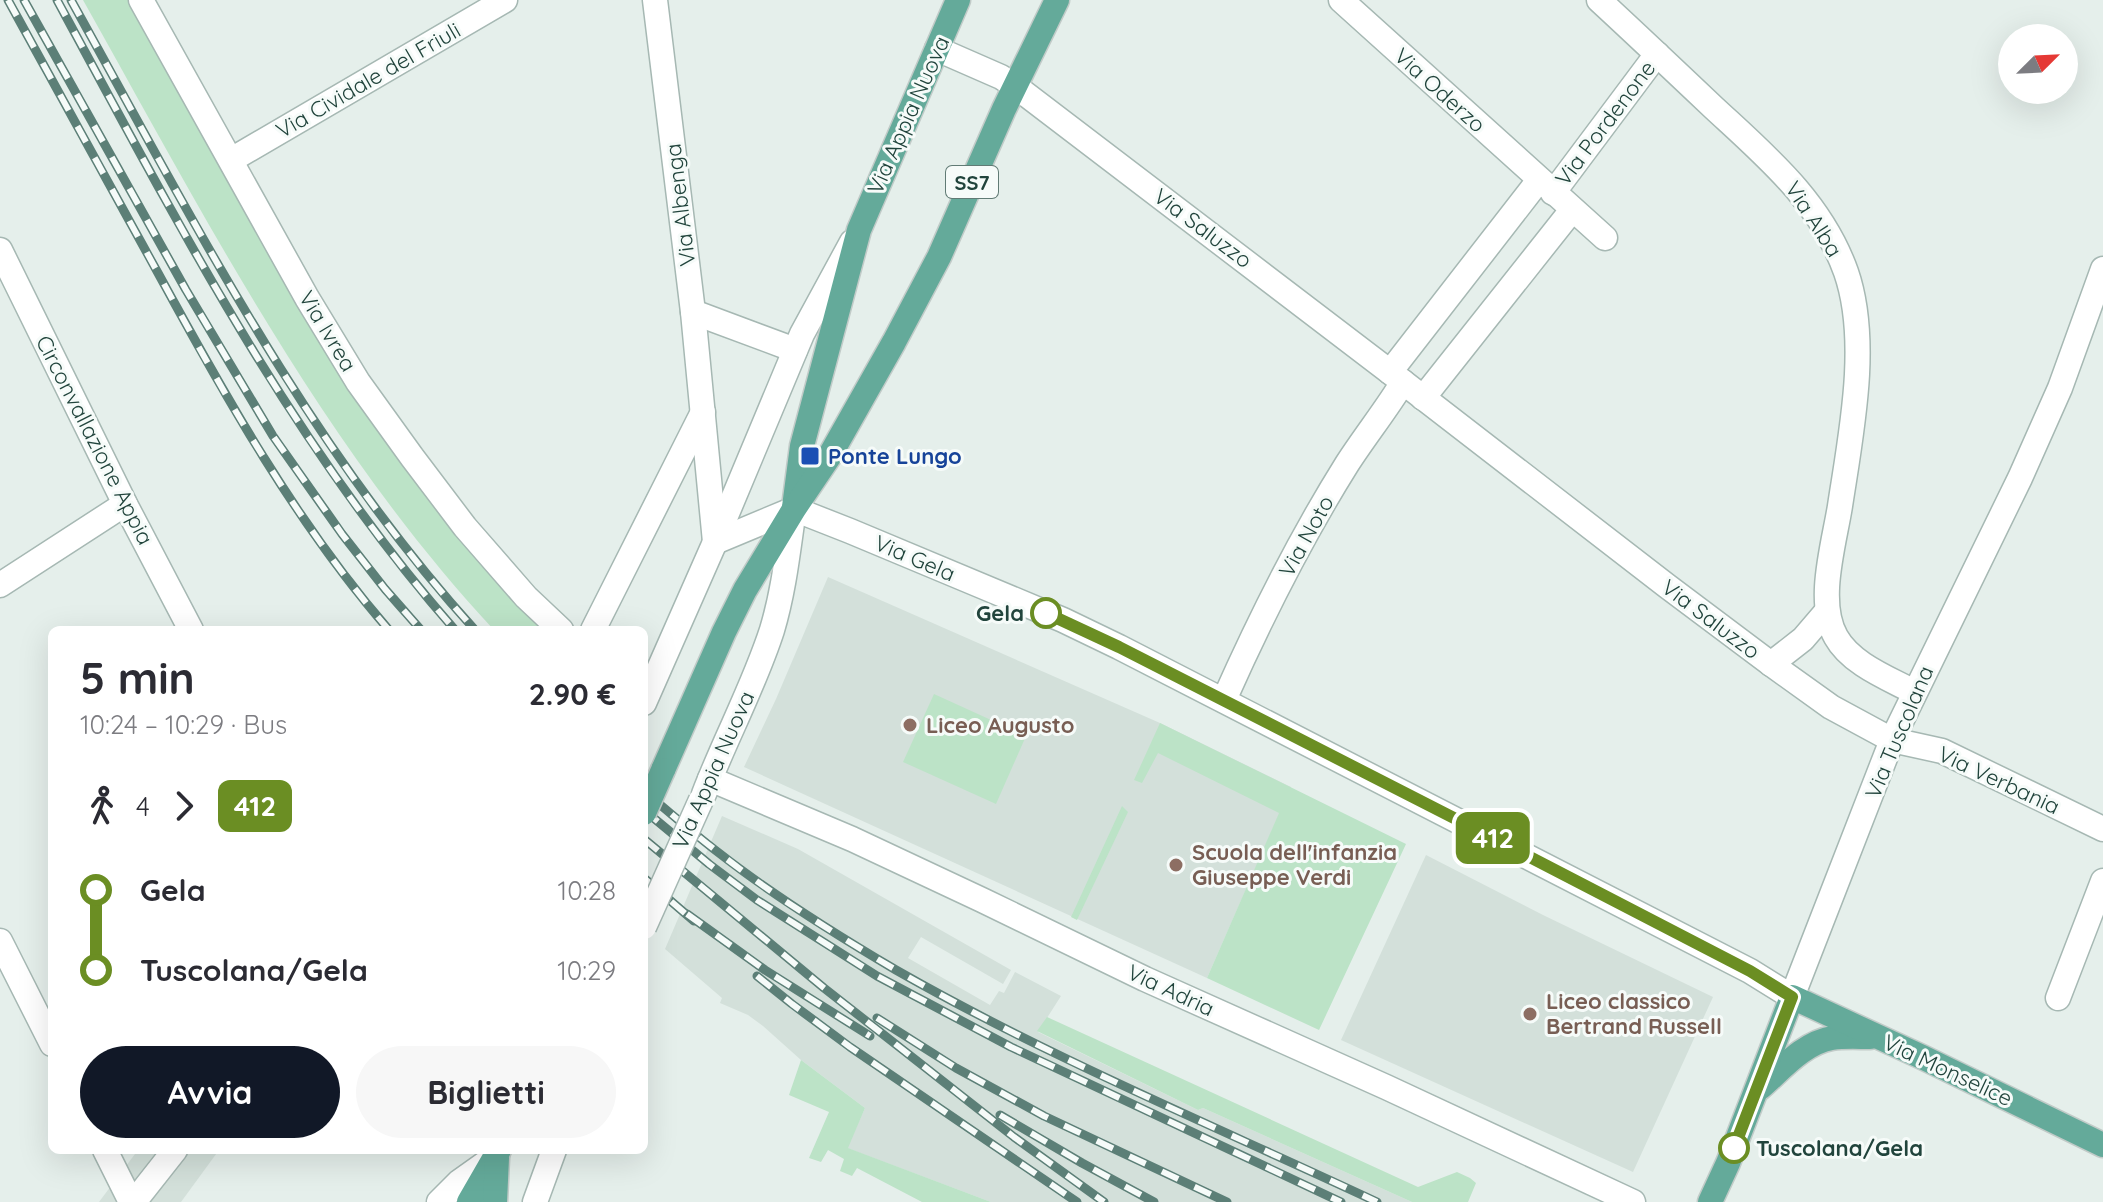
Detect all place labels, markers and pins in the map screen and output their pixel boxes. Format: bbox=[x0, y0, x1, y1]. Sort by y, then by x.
place label: Ponte Lungo bbox=[828, 442, 962, 470]
marker: Ponte Lungo bbox=[799, 445, 821, 467]
marker: Gela bbox=[1031, 598, 1061, 628]
place label: Gela bbox=[976, 599, 1024, 627]
place label: Liceo Augusto bbox=[926, 711, 1074, 739]
marker: Liceo Augusto bbox=[901, 716, 919, 734]
place label: Scuola dell'infanzia Giuseppe Verdi bbox=[1192, 838, 1397, 891]
marker: Scuola dell'infanzia Giuseppe Verdi bbox=[1167, 856, 1185, 874]
place label: Liceo classico Bertrand Russell bbox=[1546, 987, 1722, 1040]
marker: Liceo classico Bertrand Russell bbox=[1521, 1005, 1539, 1023]
marker: Tuscolana/Gela bbox=[1719, 1133, 1749, 1163]
place label: Tuscolana/Gela bbox=[1756, 1134, 1923, 1162]

